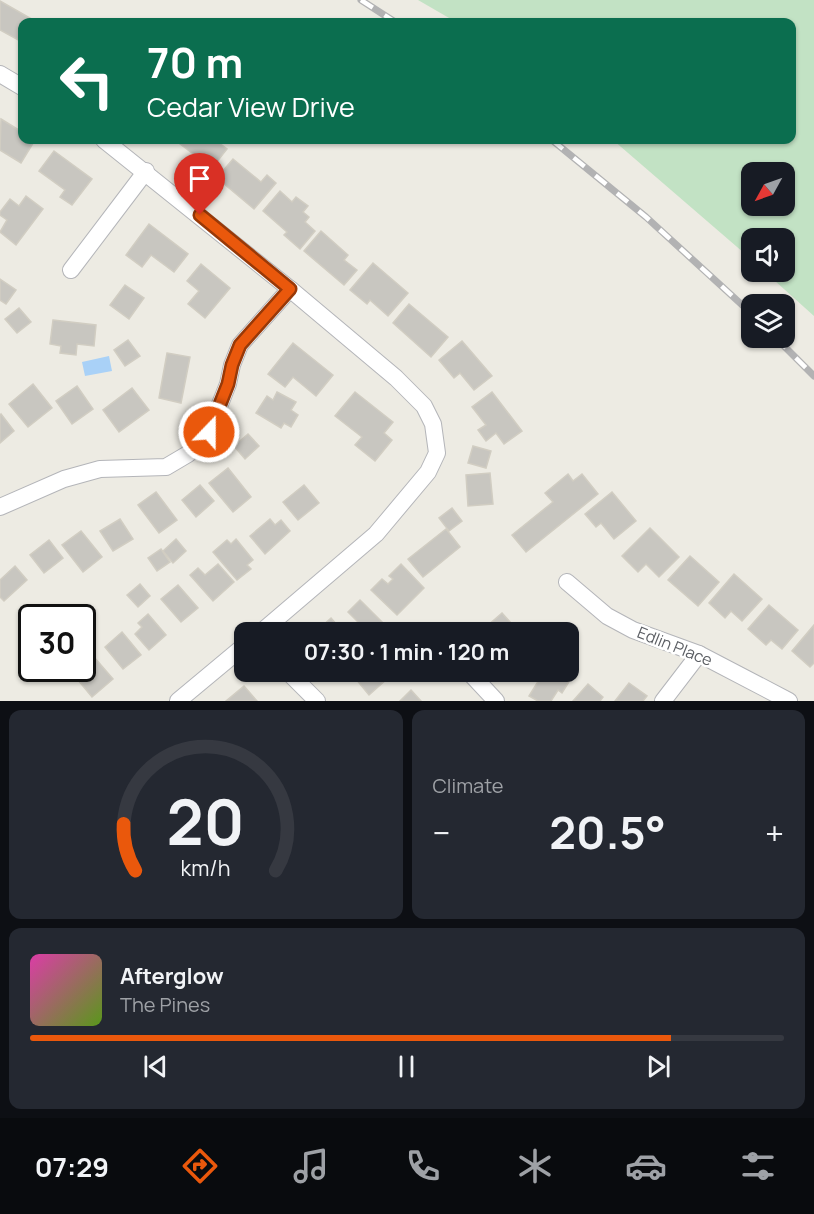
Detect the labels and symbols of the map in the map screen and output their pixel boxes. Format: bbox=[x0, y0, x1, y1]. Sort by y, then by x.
pin bbox=[174, 153, 225, 215]
north arrow bbox=[741, 162, 795, 216]
position arrow bbox=[177, 400, 241, 464]
speed limit sign: 30 bbox=[18, 604, 96, 682]
street label: Edlin Place bbox=[634, 621, 716, 671]

